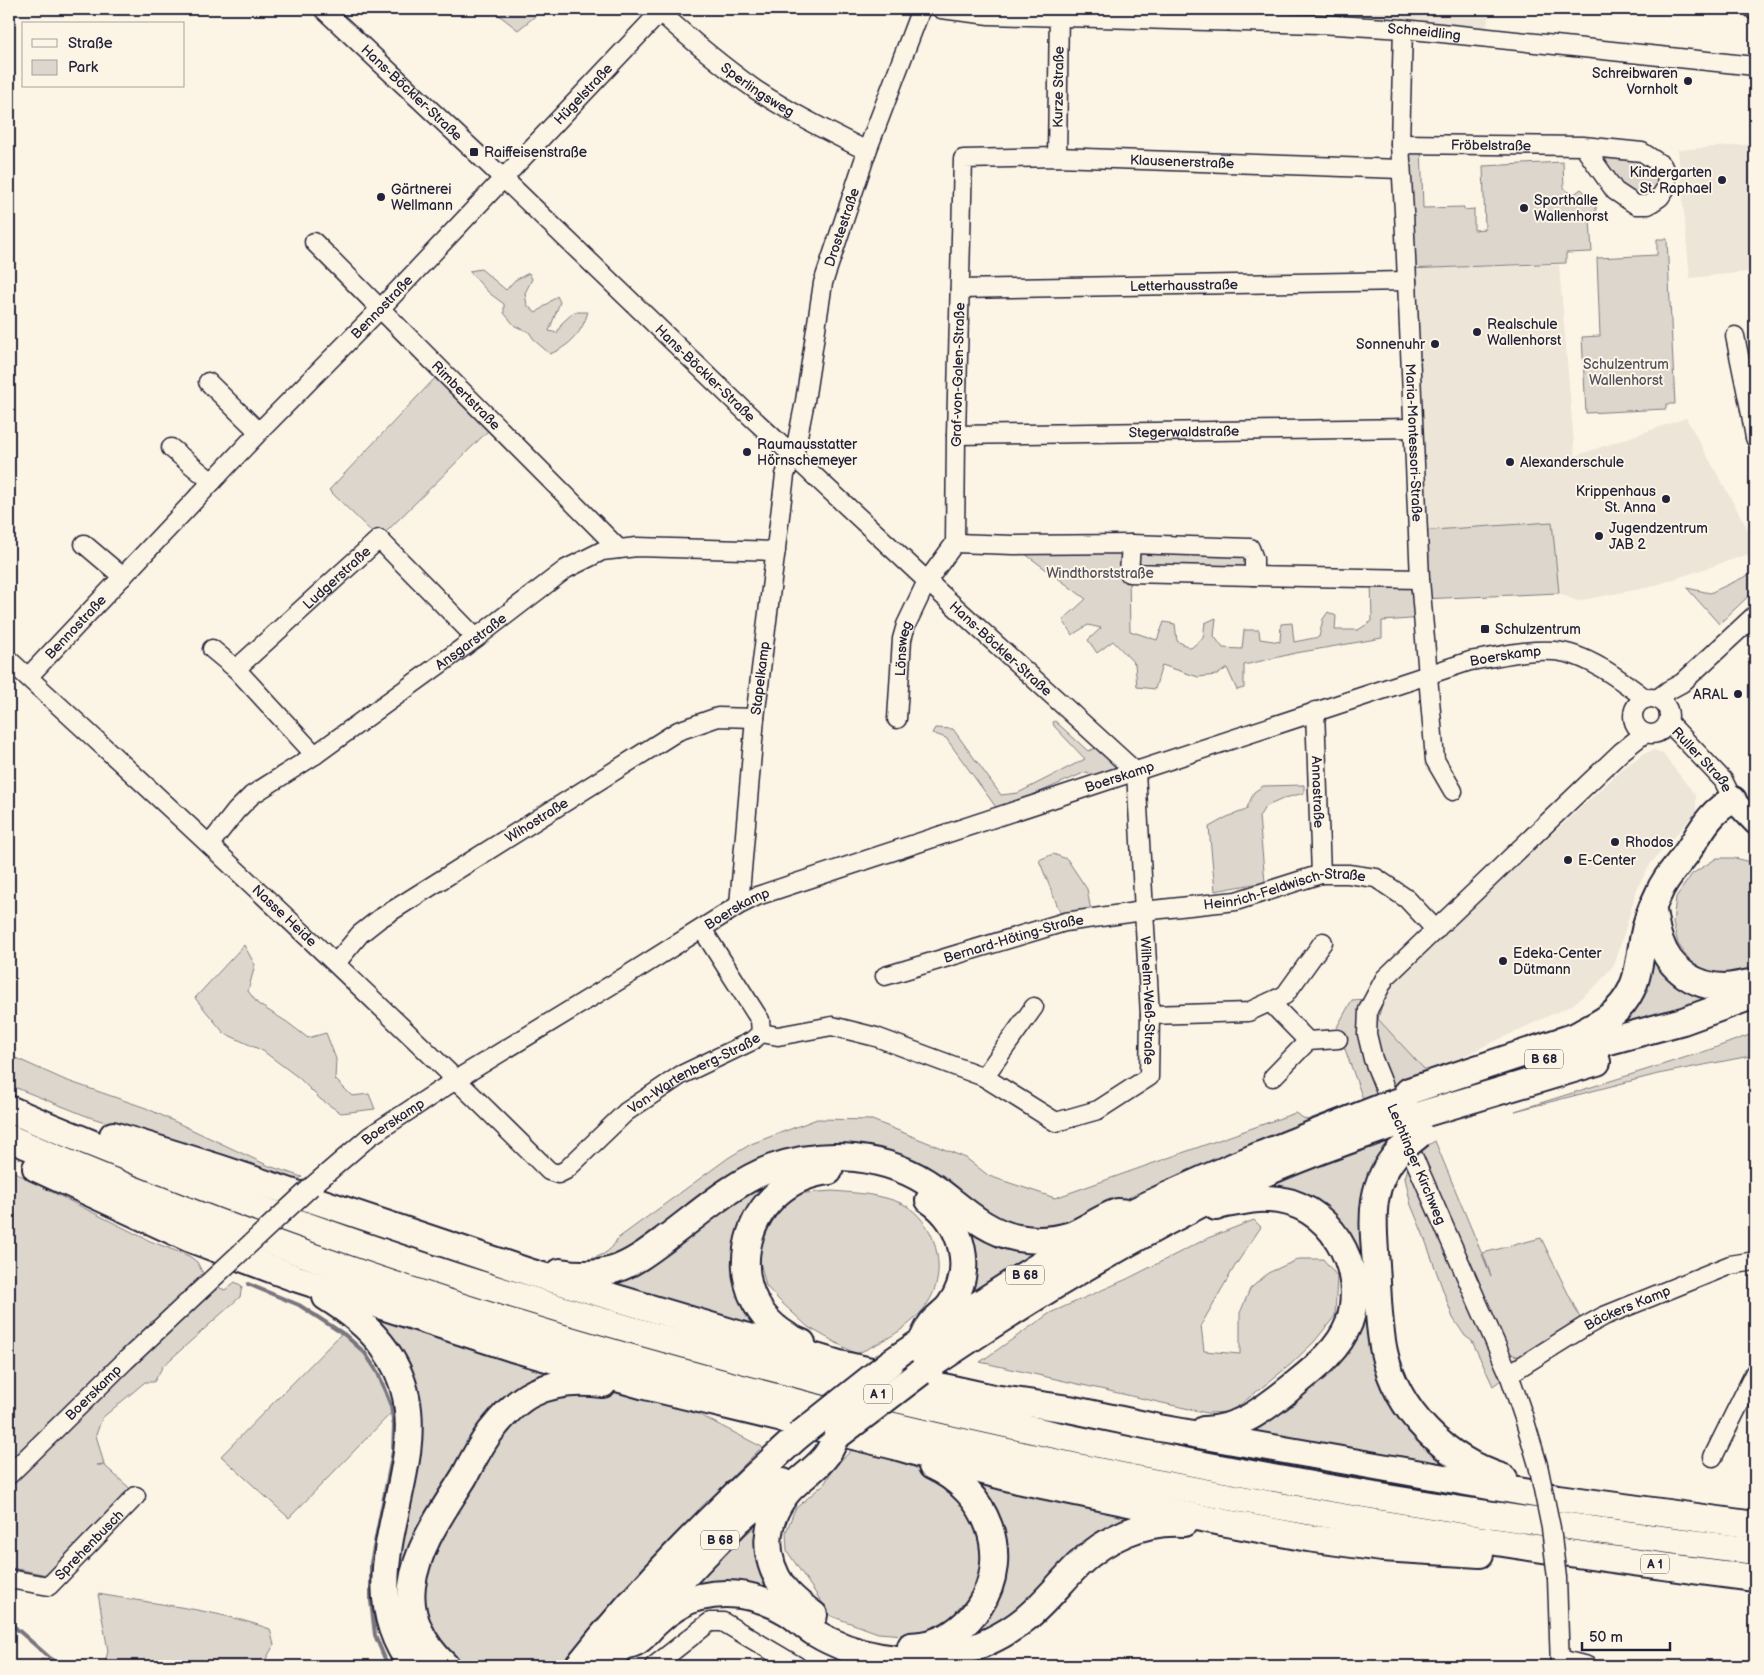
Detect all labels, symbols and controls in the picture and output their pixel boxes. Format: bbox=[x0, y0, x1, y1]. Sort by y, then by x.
street label: Schneidling bbox=[1387, 20, 1462, 44]
legend bbox=[22, 22, 185, 88]
text: Straße bbox=[68, 34, 113, 53]
street label: Hans-Böckler-Straße bbox=[357, 41, 466, 144]
street label: Kurze Straße bbox=[1049, 46, 1067, 128]
text: Park bbox=[68, 58, 99, 77]
street label: Sperlingsweg bbox=[717, 59, 797, 120]
street label: Hügelstraße bbox=[550, 60, 616, 128]
place label: Schreibwaren Vornholt bbox=[1592, 65, 1679, 98]
marker: Schreibwaren Vornholt bbox=[1682, 75, 1694, 87]
street label: Fröbelstraße bbox=[1451, 137, 1531, 154]
place label: Raiffeisenstraße bbox=[484, 144, 587, 161]
marker: Raiffeisenstraße bbox=[468, 146, 480, 158]
street label: Klausenerstraße bbox=[1130, 152, 1235, 172]
place label: Kindergarten St. Raphael bbox=[1629, 164, 1712, 197]
marker: Kindergarten St. Raphael bbox=[1716, 174, 1728, 186]
place label: Gärtnerei Wellmann bbox=[391, 181, 453, 214]
street label: Drostestraße bbox=[821, 186, 863, 269]
marker: Gärtnerei Wellmann bbox=[375, 191, 387, 203]
place label: Sporthalle Wallenhorst bbox=[1534, 192, 1609, 225]
marker: Sporthalle Wallenhorst bbox=[1518, 202, 1530, 214]
street label: Bennostraße bbox=[348, 272, 416, 343]
street label: Letterhausstraße bbox=[1130, 276, 1238, 295]
street label: Graf-von-Galen-Straße bbox=[948, 302, 968, 447]
place label: Realschule Wallenhorst bbox=[1487, 316, 1562, 349]
street label: Hans-Böckler-Straße bbox=[651, 321, 759, 426]
marker: Realschule Wallenhorst bbox=[1471, 326, 1483, 338]
place label: Sonnenuhr bbox=[1356, 336, 1426, 353]
marker: Sonnenuhr bbox=[1429, 338, 1441, 350]
park label: Schulzentrum Wallenhorst bbox=[1583, 356, 1669, 389]
street label: Rimbertstraße bbox=[428, 357, 504, 434]
street label: Maria-Montessori-Straße bbox=[1402, 363, 1425, 522]
street label: Stegerwaldstraße bbox=[1129, 423, 1239, 441]
place label: Raumausstatter Hörnschemeyer bbox=[757, 436, 858, 469]
marker: Raumausstatter Hörnschemeyer bbox=[741, 446, 753, 458]
place label: Alexanderschule bbox=[1520, 454, 1624, 471]
marker: Alexanderschule bbox=[1504, 456, 1516, 468]
place label: Krippenhaus St. Anna bbox=[1576, 483, 1656, 516]
marker: Krippenhaus St. Anna bbox=[1660, 493, 1672, 505]
place label: Jugendzentrum JAB 2 bbox=[1609, 520, 1708, 553]
marker: Jugendzentrum JAB 2 bbox=[1593, 530, 1605, 542]
street label: Ludgerstraße bbox=[300, 543, 374, 613]
park label: Windthorststraße bbox=[1046, 565, 1154, 582]
street label: Bennostraße bbox=[41, 592, 110, 663]
street label: Hans-Böckler-Straße bbox=[946, 598, 1055, 700]
street label: Ansgarstraße bbox=[432, 610, 510, 674]
street label: Lönsweg bbox=[892, 618, 916, 677]
place label: Schulzentrum bbox=[1495, 621, 1581, 638]
marker: Schulzentrum bbox=[1479, 623, 1491, 635]
street label: Stapelkamp bbox=[747, 640, 773, 716]
street label: Boerskamp bbox=[1468, 643, 1542, 670]
place label: ARAL bbox=[1693, 686, 1728, 703]
marker: ARAL bbox=[1732, 688, 1744, 700]
street label: Ruller Straße bbox=[1668, 724, 1736, 795]
street label: Annastraße bbox=[1308, 755, 1327, 828]
street label: Boerskamp bbox=[1083, 758, 1156, 796]
street label: Wihostraße bbox=[502, 794, 572, 846]
place label: Rhodos bbox=[1625, 834, 1674, 851]
marker: Rhodos bbox=[1609, 836, 1621, 848]
place label: E-Center bbox=[1578, 852, 1637, 869]
marker: E-Center bbox=[1562, 854, 1574, 866]
street label: Heinrich-Feldwisch-Straße bbox=[1203, 866, 1367, 913]
street label: Nasse Heide bbox=[249, 881, 320, 950]
street label: Boerskamp bbox=[701, 884, 772, 934]
street label: Bernard-Höting-Straße bbox=[942, 911, 1085, 967]
street label: Wilhelm-Weß-Straße bbox=[1136, 936, 1158, 1065]
place label: Edeka-Center Dütmann bbox=[1513, 945, 1603, 978]
marker: Edeka-Center Dütmann bbox=[1497, 955, 1509, 967]
street label: Von-Wartenberg-Straße bbox=[625, 1030, 764, 1117]
road number: B 68 bbox=[1525, 1050, 1563, 1068]
street label: Boerskamp bbox=[358, 1095, 428, 1149]
street label: Lechtinger Kirchweg bbox=[1383, 1101, 1450, 1227]
road number: B 68 bbox=[1006, 1266, 1044, 1284]
street label: Bäckers Kamp bbox=[1581, 1282, 1673, 1334]
street label: Boerskamp bbox=[62, 1361, 125, 1424]
road number: A 1 bbox=[864, 1385, 892, 1404]
street label: Sprehenbusch bbox=[51, 1506, 127, 1584]
road number: B 68 bbox=[701, 1530, 739, 1550]
road number: A 1 bbox=[1641, 1555, 1669, 1574]
scale bar bbox=[1582, 1620, 1669, 1652]
text: 50 m bbox=[1589, 1628, 1623, 1647]

